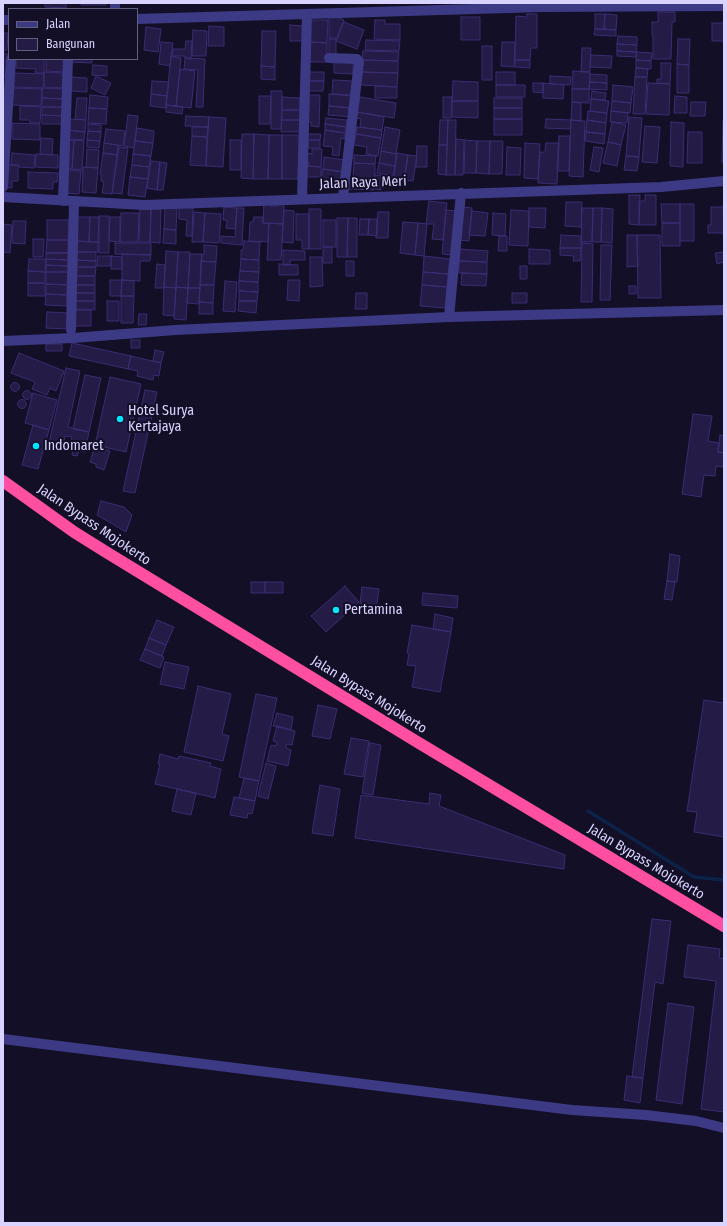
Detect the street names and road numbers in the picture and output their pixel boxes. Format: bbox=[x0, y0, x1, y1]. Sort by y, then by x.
street label: Jalan Raya Meri bbox=[319, 173, 407, 193]
street label: Jalan Bypass Mojokerto bbox=[34, 481, 154, 569]
street label: Jalan Bypass Mojokerto bbox=[308, 653, 430, 737]
street label: Jalan Bypass Mojokerto bbox=[585, 821, 707, 903]

